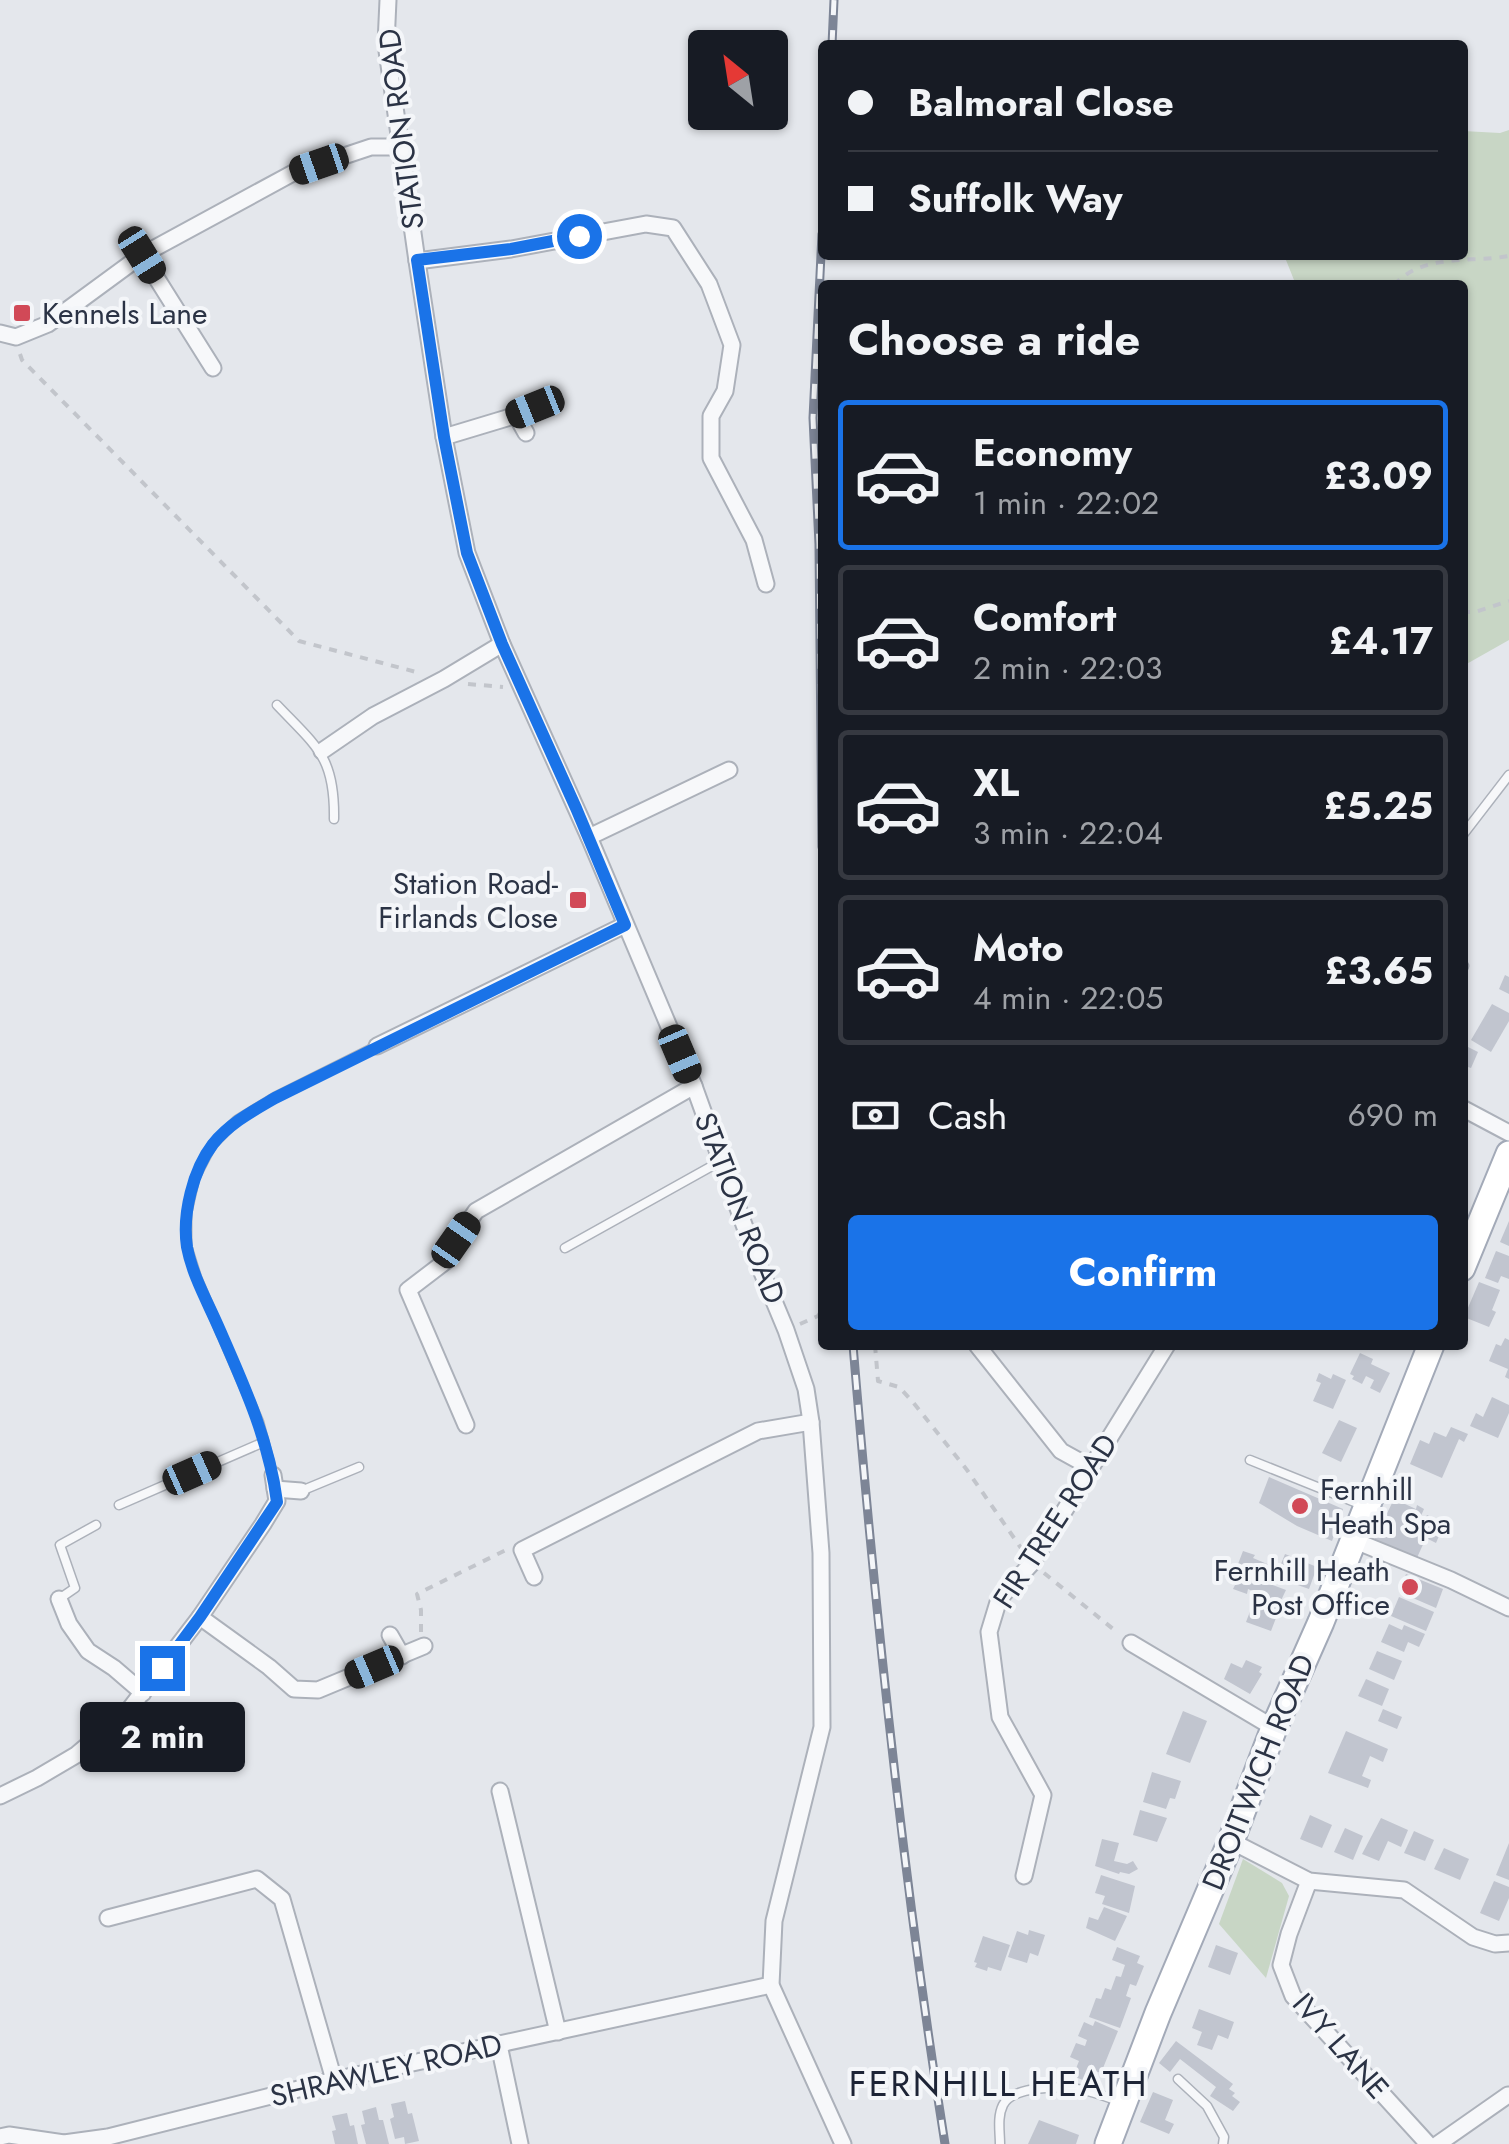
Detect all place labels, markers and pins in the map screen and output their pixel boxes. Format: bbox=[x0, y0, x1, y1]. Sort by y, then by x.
place label: Kennels Lane bbox=[42, 292, 208, 335]
marker: Kennels Lane bbox=[11, 302, 33, 324]
place label: Station Road- Firlands Close bbox=[378, 862, 559, 939]
marker: Station Road- Firlands Close bbox=[567, 889, 589, 911]
place label: Fernhill Heath Spa bbox=[1320, 1468, 1451, 1545]
marker: Fernhill Heath Spa bbox=[1289, 1495, 1311, 1517]
place label: Fernhill Heath Post Office bbox=[1214, 1549, 1390, 1626]
marker: Fernhill Heath Post Office bbox=[1399, 1576, 1421, 1598]

